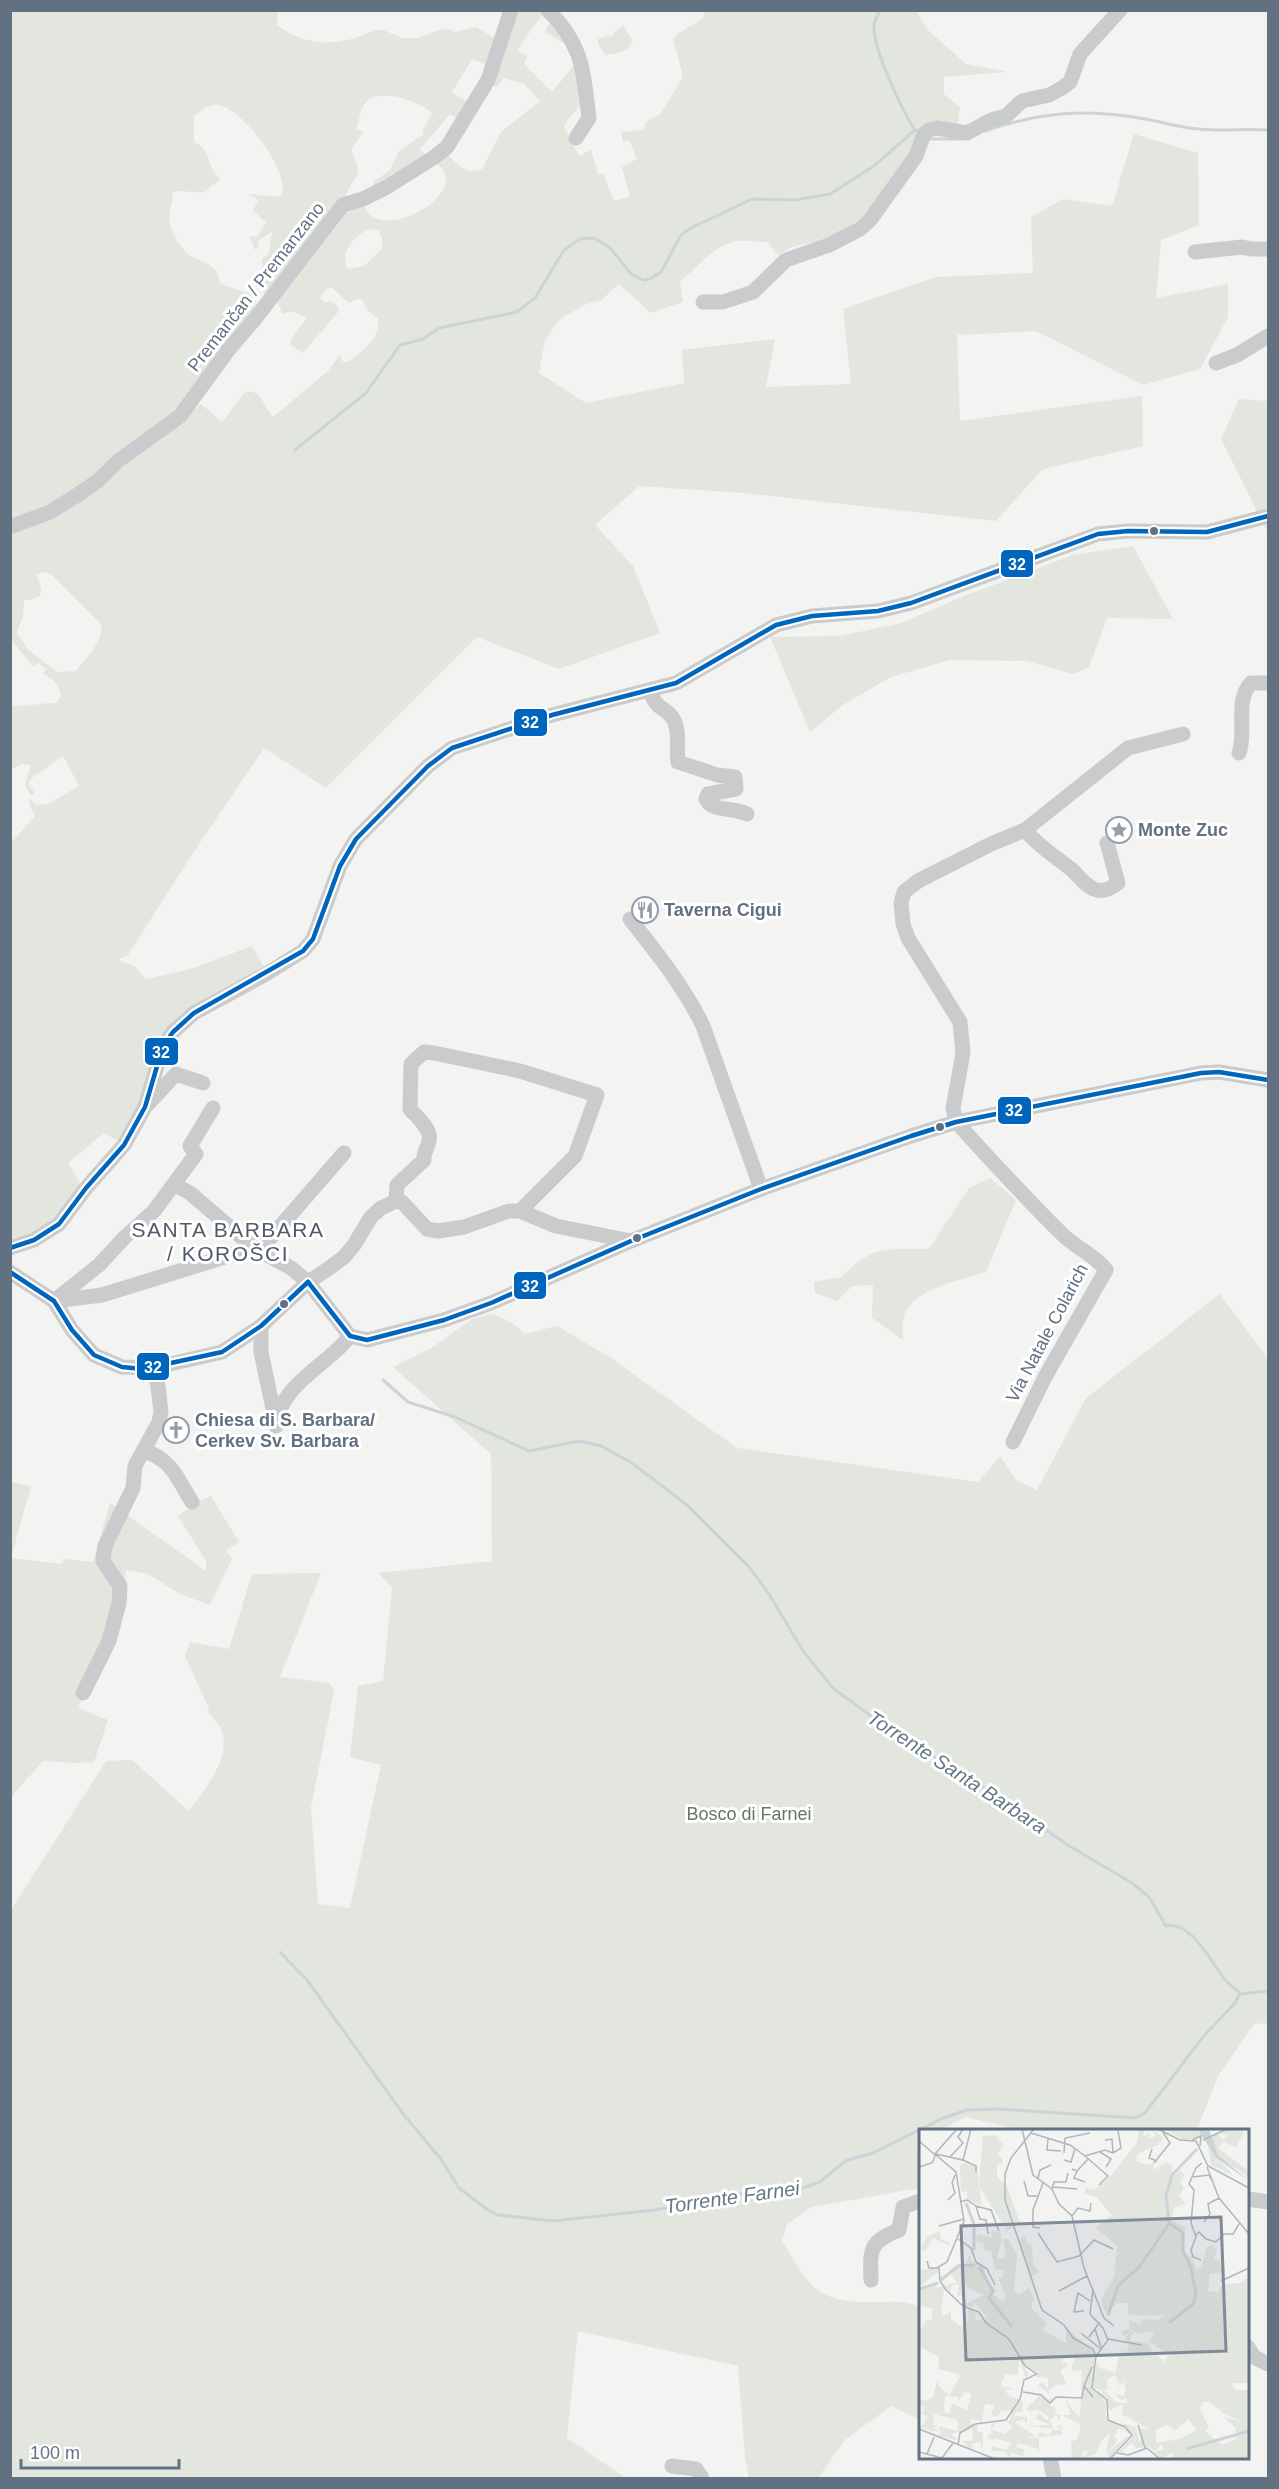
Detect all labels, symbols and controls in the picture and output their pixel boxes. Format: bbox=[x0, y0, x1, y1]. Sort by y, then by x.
street label: Premančan / Premanzano bbox=[184, 198, 328, 376]
unlabelled marker bbox=[1148, 525, 1160, 537]
line badge: 32 bbox=[1000, 549, 1034, 578]
text: 32 bbox=[1008, 556, 1026, 573]
line badge: 32 bbox=[513, 708, 548, 737]
text: 32 bbox=[521, 714, 539, 731]
place icon: Monte Zuc bbox=[1104, 815, 1134, 845]
place label: Monte Zuc bbox=[1138, 820, 1228, 840]
restaurant icon: Taverna Cigui bbox=[630, 895, 660, 925]
place label: Taverna Cigui bbox=[664, 900, 782, 920]
line badge: 32 bbox=[144, 1037, 179, 1066]
text: 32 bbox=[152, 1044, 170, 1061]
line badge: 32 bbox=[997, 1096, 1032, 1125]
text: 32 bbox=[1005, 1102, 1023, 1119]
unlabelled marker bbox=[934, 1121, 946, 1133]
district label: SANTA BARBARA / KOROŠCI bbox=[132, 1218, 325, 1265]
unlabelled marker bbox=[631, 1232, 643, 1244]
street label: Via Natale Colarich bbox=[1002, 1260, 1092, 1406]
line badge: 32 bbox=[513, 1271, 547, 1300]
text: 32 bbox=[521, 1278, 539, 1295]
unlabelled marker bbox=[278, 1298, 290, 1310]
line badge: 32 bbox=[136, 1352, 170, 1381]
text: 32 bbox=[144, 1359, 162, 1376]
place label: Chiesa di S. Barbara/ Cerkev Sv. Barbara bbox=[195, 1410, 375, 1451]
church icon: Chiesa di S. Barbara/ Cerkev Sv. Barbara bbox=[161, 1415, 191, 1445]
water label: Torrente Santa Barbara bbox=[864, 1706, 1050, 1838]
park label: Bosco di Farnei bbox=[686, 1804, 812, 1824]
inset map bbox=[919, 2129, 1249, 2459]
water label: Torrente Farnei bbox=[663, 2177, 801, 2217]
scale bar bbox=[21, 2432, 178, 2470]
text: 100 m bbox=[30, 2443, 80, 2463]

